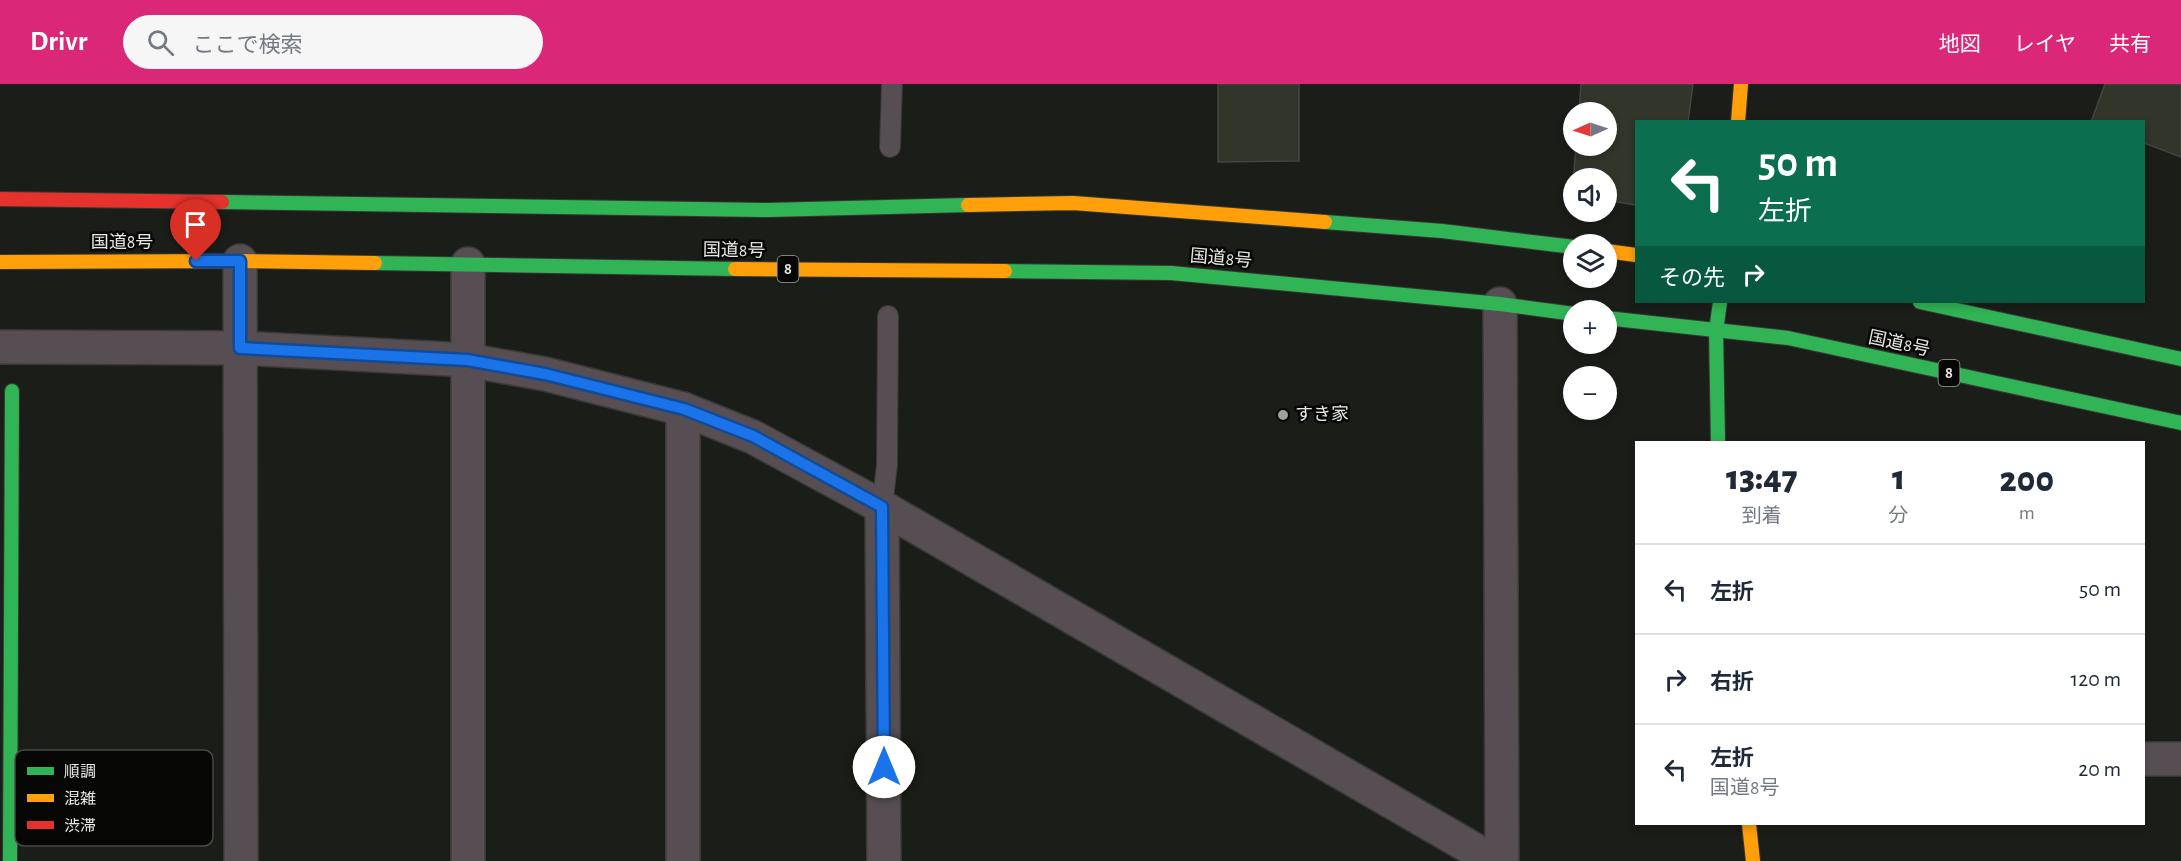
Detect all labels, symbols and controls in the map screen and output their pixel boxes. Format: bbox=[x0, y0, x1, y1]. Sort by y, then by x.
search box bbox=[123, 15, 543, 69]
icon: search bbox=[144, 26, 177, 59]
text: Drivr bbox=[30, 28, 87, 56]
text: ここで検索 bbox=[192, 34, 303, 56]
text: 地図 bbox=[1939, 34, 1981, 55]
text: レイヤ bbox=[2014, 34, 2076, 55]
text: 共有 bbox=[2109, 34, 2151, 55]
north arrow bbox=[1563, 102, 1617, 156]
map controls bbox=[1563, 102, 1617, 420]
text: 50 m bbox=[1758, 142, 1838, 184]
icon: left bbox=[1659, 144, 1737, 222]
button: sound bbox=[1563, 168, 1617, 222]
text: 左折 bbox=[1758, 198, 1812, 225]
pin bbox=[170, 199, 221, 261]
icon: arrive bbox=[179, 208, 212, 241]
street label: 国道8号 bbox=[91, 232, 153, 252]
button: layers bbox=[1563, 234, 1617, 288]
street label: 国道8号 bbox=[703, 239, 765, 261]
street label: 国道8号 bbox=[1189, 245, 1253, 271]
road number: 8 bbox=[778, 256, 798, 282]
icon: right bbox=[1737, 258, 1770, 291]
text: その先 bbox=[1659, 267, 1725, 289]
button: + bbox=[1563, 300, 1617, 354]
street label: 国道8号 bbox=[1867, 327, 1932, 359]
road number: 8 bbox=[1938, 360, 1960, 386]
button: − bbox=[1563, 366, 1617, 420]
place label: すき家 bbox=[1295, 405, 1349, 424]
marker: すき家 bbox=[1276, 408, 1290, 422]
text: 13:47 bbox=[1726, 460, 1798, 496]
text: 1 bbox=[1892, 460, 1905, 496]
text: 200 bbox=[2000, 462, 2054, 498]
text: m bbox=[2019, 503, 2035, 523]
text: 到着 bbox=[1742, 506, 1782, 526]
text: 分 bbox=[1889, 506, 1909, 526]
icon: left bbox=[1659, 573, 1692, 606]
text: 50 m bbox=[2079, 578, 2121, 600]
text: 左折 bbox=[1710, 581, 1754, 603]
icon: right bbox=[1659, 663, 1692, 696]
text: 120 m bbox=[2071, 668, 2121, 690]
text: 右折 bbox=[1710, 671, 1754, 693]
position arrow bbox=[852, 735, 916, 799]
text: 左折 bbox=[1710, 747, 1754, 769]
legend bbox=[15, 750, 213, 846]
icon: left bbox=[1659, 753, 1692, 786]
text: 20 m bbox=[2078, 758, 2121, 780]
text: 順調 bbox=[64, 764, 96, 780]
text: 国道8号 bbox=[1710, 778, 1779, 798]
text: 混雑 bbox=[64, 790, 96, 807]
text: 渋滞 bbox=[64, 818, 96, 834]

